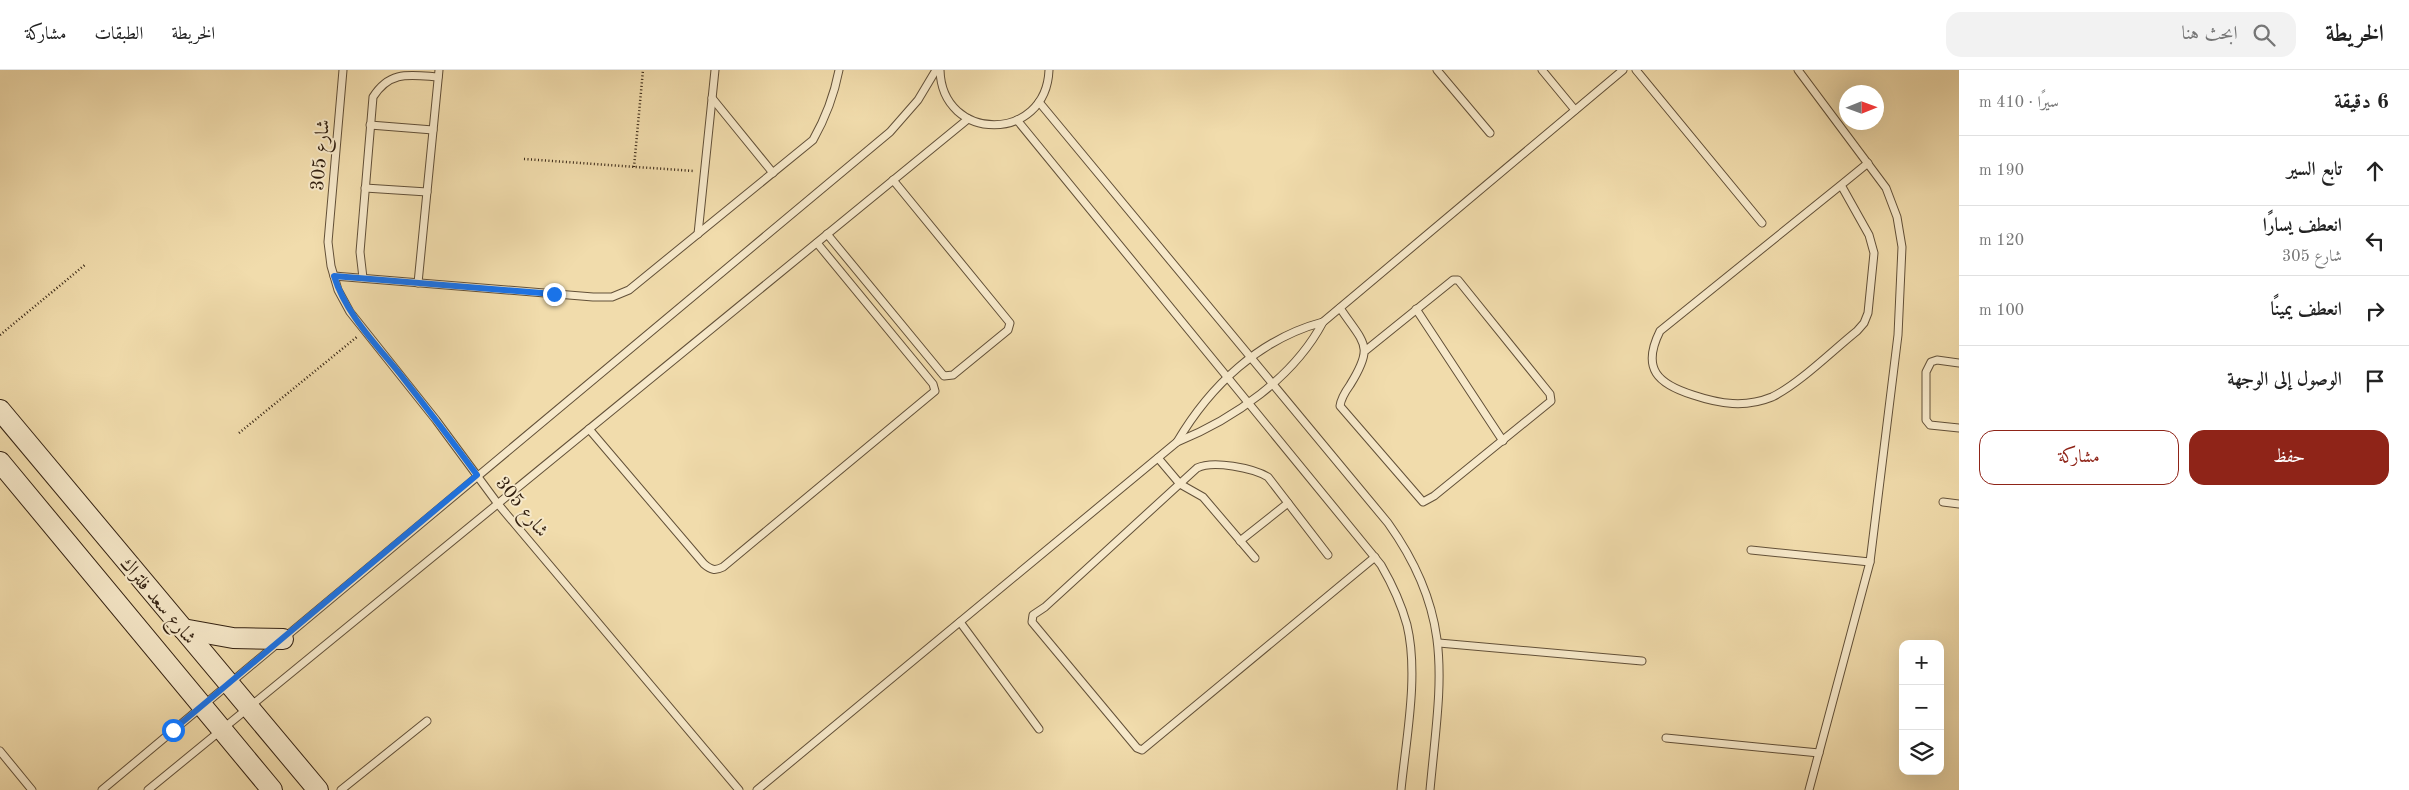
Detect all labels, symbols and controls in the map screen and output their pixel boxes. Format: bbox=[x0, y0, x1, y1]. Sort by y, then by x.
search box bbox=[1946, 12, 2296, 57]
icon: search bbox=[2250, 21, 2278, 49]
text: الخريطة bbox=[2326, 23, 2384, 47]
text: مشاركة bbox=[25, 25, 66, 43]
text: الطبقات bbox=[94, 25, 143, 43]
text: الخريطة bbox=[171, 25, 215, 43]
text: ابحث هنا bbox=[2182, 25, 2238, 44]
north arrow bbox=[1839, 85, 1884, 130]
text: 6 دقيقة bbox=[2334, 92, 2389, 113]
text: سيرًا · 410 m bbox=[1979, 95, 2059, 111]
street label: شارع 305 bbox=[309, 119, 338, 192]
icon: ahead bbox=[2361, 157, 2389, 185]
text: تابع السير bbox=[2287, 161, 2342, 180]
text: 190 m bbox=[1979, 163, 2024, 179]
text: انعطف يسارًا bbox=[2263, 217, 2342, 236]
icon: left bbox=[2361, 227, 2389, 255]
text: 120 m bbox=[1979, 233, 2024, 249]
text: شارع 305 bbox=[2282, 249, 2342, 265]
route end bbox=[543, 283, 566, 306]
icon: right bbox=[2361, 297, 2389, 325]
text: انعطف يمينًا bbox=[2270, 301, 2342, 320]
text: 100 m bbox=[1979, 303, 2024, 319]
icon: arrive bbox=[2361, 367, 2389, 395]
text: الوصول إلى الوجهة bbox=[2227, 371, 2342, 390]
button: مشاركة bbox=[1979, 430, 2179, 485]
button: حفظ bbox=[2189, 430, 2389, 485]
street label: شارع 305 bbox=[488, 474, 551, 544]
street label: شارع سعد فلتراك bbox=[112, 553, 200, 651]
map controls bbox=[1899, 640, 1944, 775]
button: + bbox=[1899, 640, 1944, 685]
button: − bbox=[1899, 685, 1944, 730]
route start bbox=[162, 719, 185, 742]
button: layers bbox=[1899, 730, 1944, 775]

